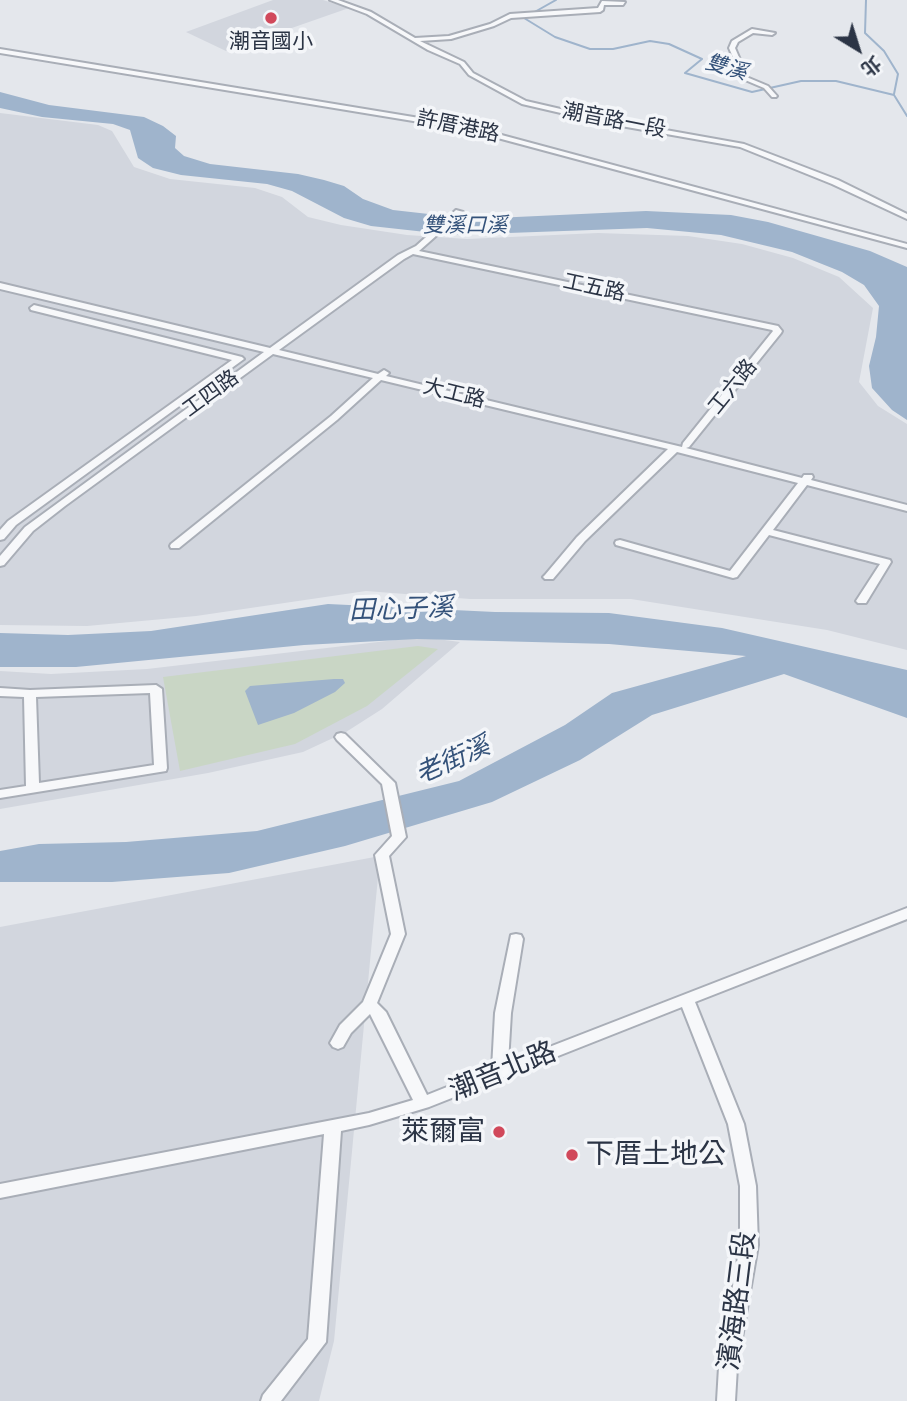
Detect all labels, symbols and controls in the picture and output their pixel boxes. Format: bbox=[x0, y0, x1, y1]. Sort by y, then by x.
marker: 潮音國小 bbox=[263, 10, 279, 26]
north arrow bbox=[823, 14, 893, 84]
place label: 潮音國小 bbox=[229, 29, 313, 55]
water label: 雙溪 bbox=[702, 50, 750, 86]
text: 北 bbox=[857, 51, 886, 81]
street label: 潮音路一段 bbox=[560, 99, 668, 143]
street label: 許厝港路 bbox=[414, 106, 502, 148]
water label: 雙溪口溪 bbox=[423, 213, 507, 239]
street label: 工五路 bbox=[561, 269, 627, 307]
street label: 工六路 bbox=[703, 355, 763, 419]
street label: 工四路 bbox=[178, 365, 244, 423]
street label: 大工路 bbox=[420, 374, 488, 414]
water label: 田心子溪 bbox=[348, 593, 454, 627]
water label: 老街溪 bbox=[411, 731, 495, 791]
street label: 潮音北路 bbox=[445, 1035, 561, 1109]
place label: 萊爾富 bbox=[401, 1115, 485, 1149]
marker: 萊爾富 bbox=[491, 1124, 507, 1140]
place label: 下厝土地公 bbox=[586, 1138, 726, 1172]
marker: 下厝土地公 bbox=[564, 1147, 580, 1163]
street label: 濱海路三段 bbox=[713, 1229, 763, 1373]

